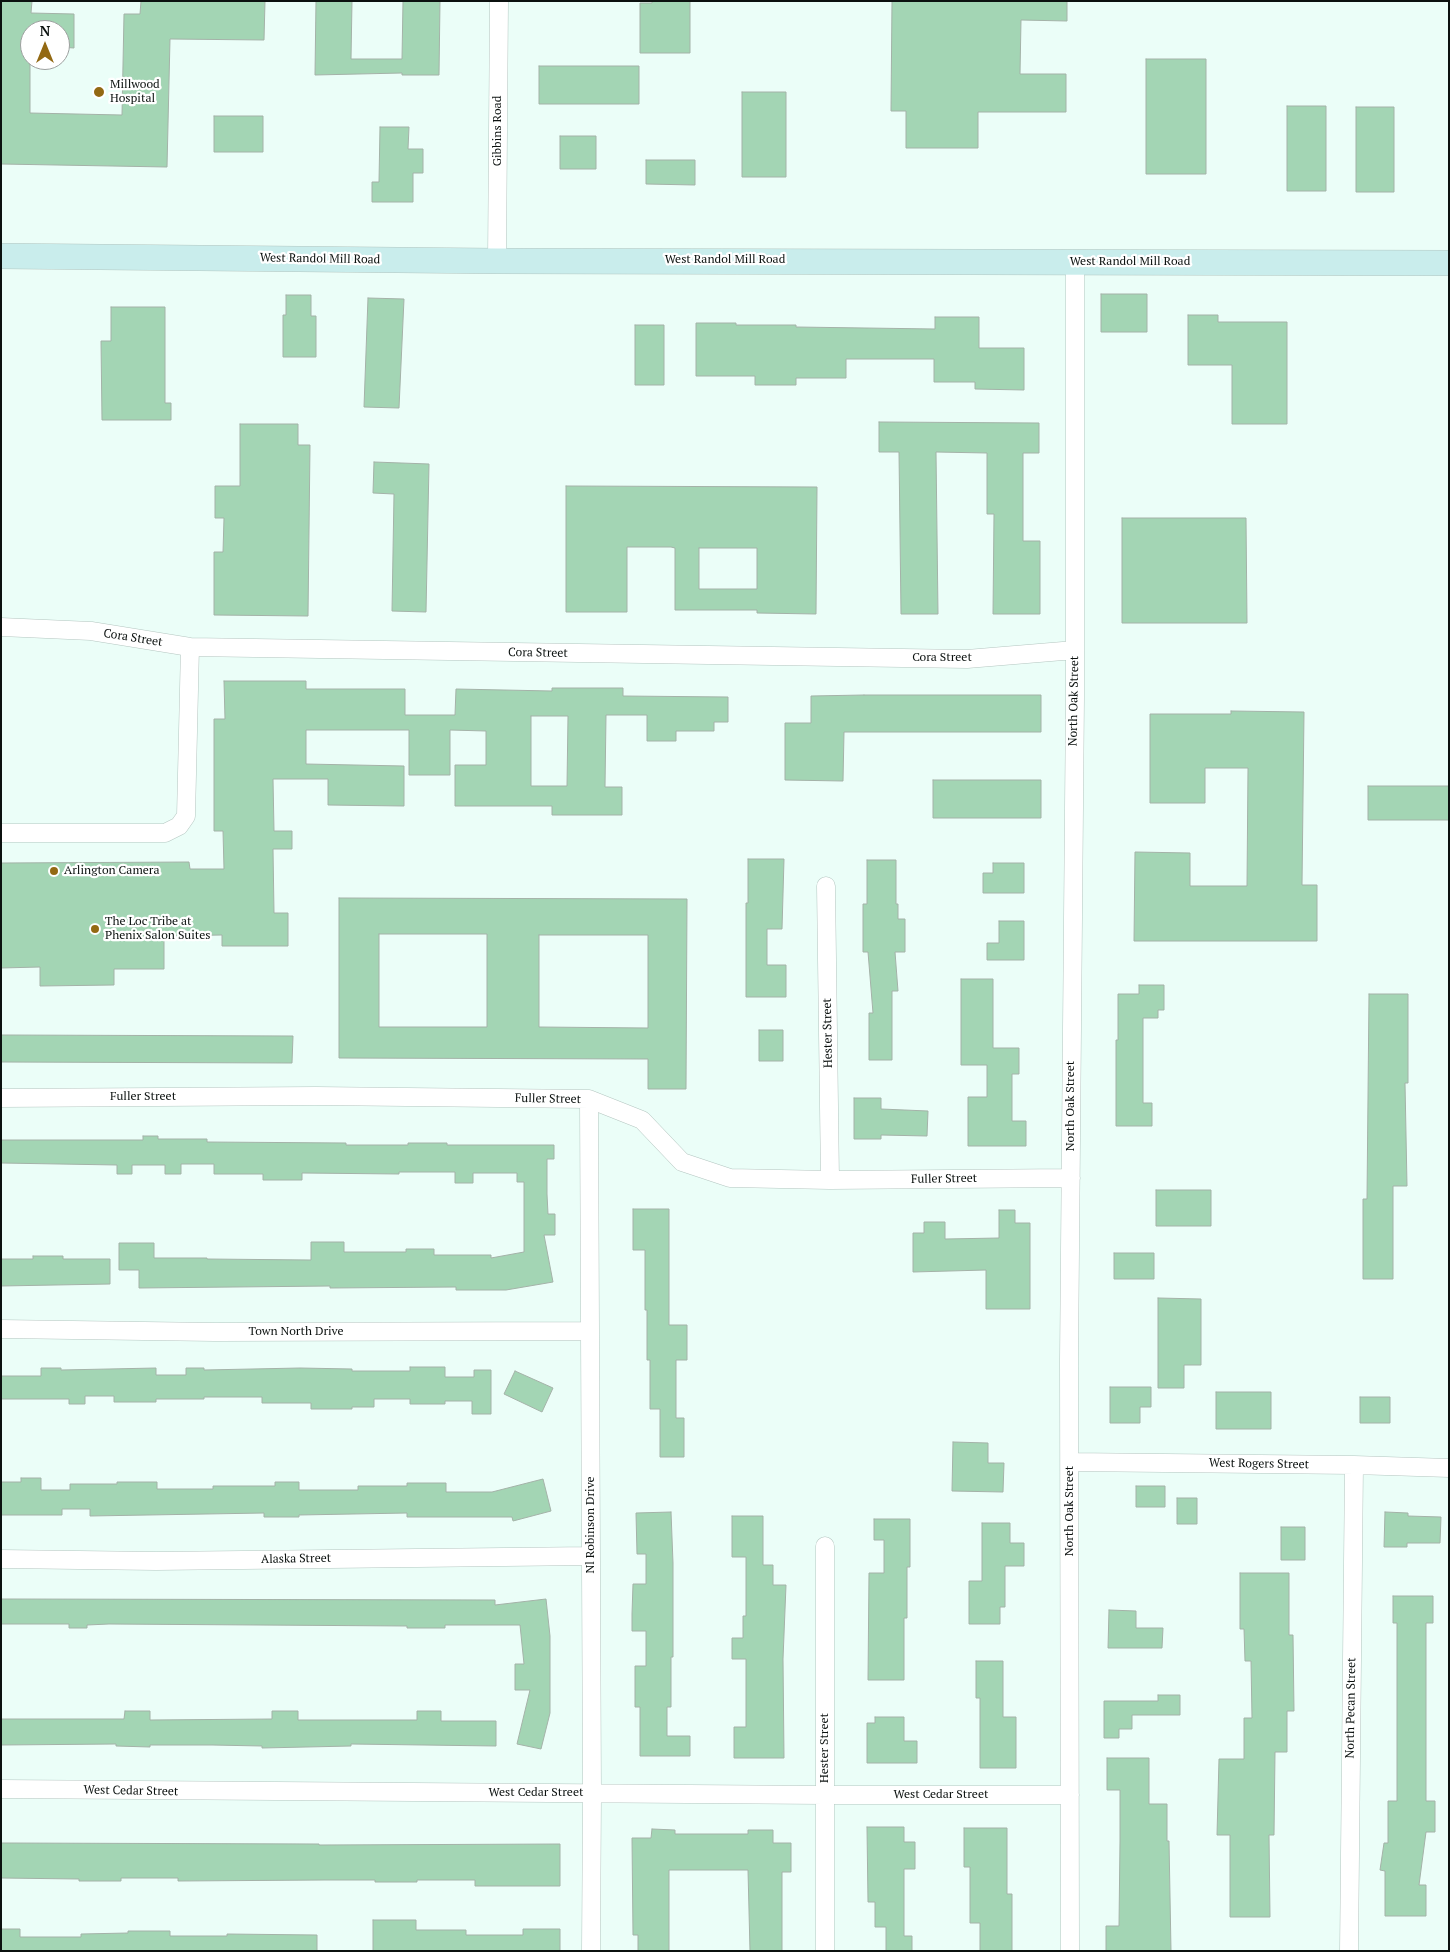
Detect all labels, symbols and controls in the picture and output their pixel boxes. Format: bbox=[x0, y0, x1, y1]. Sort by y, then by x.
north arrow bbox=[20, 20, 70, 70]
text: N bbox=[40, 21, 50, 40]
place label: Millwood Hospital bbox=[110, 78, 160, 106]
marker: Millwood Hospital bbox=[92, 85, 106, 99]
street label: Gibbins Road bbox=[491, 96, 505, 166]
street label: West Randol Mill Road bbox=[260, 251, 380, 267]
street label: West Randol Mill Road bbox=[665, 253, 785, 267]
street label: West Randol Mill Road bbox=[1070, 255, 1190, 269]
street label: Cora Street bbox=[102, 626, 164, 650]
street label: Cora Street bbox=[508, 645, 568, 661]
street label: Cora Street bbox=[912, 651, 972, 665]
street label: North Oak Street bbox=[1066, 656, 1082, 746]
place label: Arlington Camera bbox=[64, 864, 159, 878]
marker: Arlington Camera bbox=[48, 865, 60, 877]
place label: The Loc Tribe at Phenix Salon Suites bbox=[105, 915, 211, 943]
marker: The Loc Tribe at Phenix Salon Suites bbox=[89, 923, 101, 935]
street label: Hester Street bbox=[820, 998, 836, 1068]
street label: North Oak Street bbox=[1064, 1061, 1078, 1151]
street label: Fuller Street bbox=[110, 1090, 176, 1104]
street label: Fuller Street bbox=[515, 1091, 581, 1107]
street label: Fuller Street bbox=[911, 1171, 977, 1187]
street label: Town North Drive bbox=[248, 1325, 344, 1339]
street label: West Rogers Street bbox=[1209, 1456, 1309, 1472]
street label: North Oak Street bbox=[1063, 1466, 1077, 1556]
street label: Nl Robinson Drive bbox=[584, 1476, 598, 1574]
street label: Alaska Street bbox=[261, 1551, 331, 1567]
street label: North Pecan Street bbox=[1343, 1657, 1359, 1759]
street label: Hester Street bbox=[818, 1713, 832, 1783]
street label: West Cedar Street bbox=[83, 1783, 179, 1799]
street label: West Cedar Street bbox=[489, 1786, 583, 1800]
street label: West Cedar Street bbox=[894, 1788, 988, 1802]

